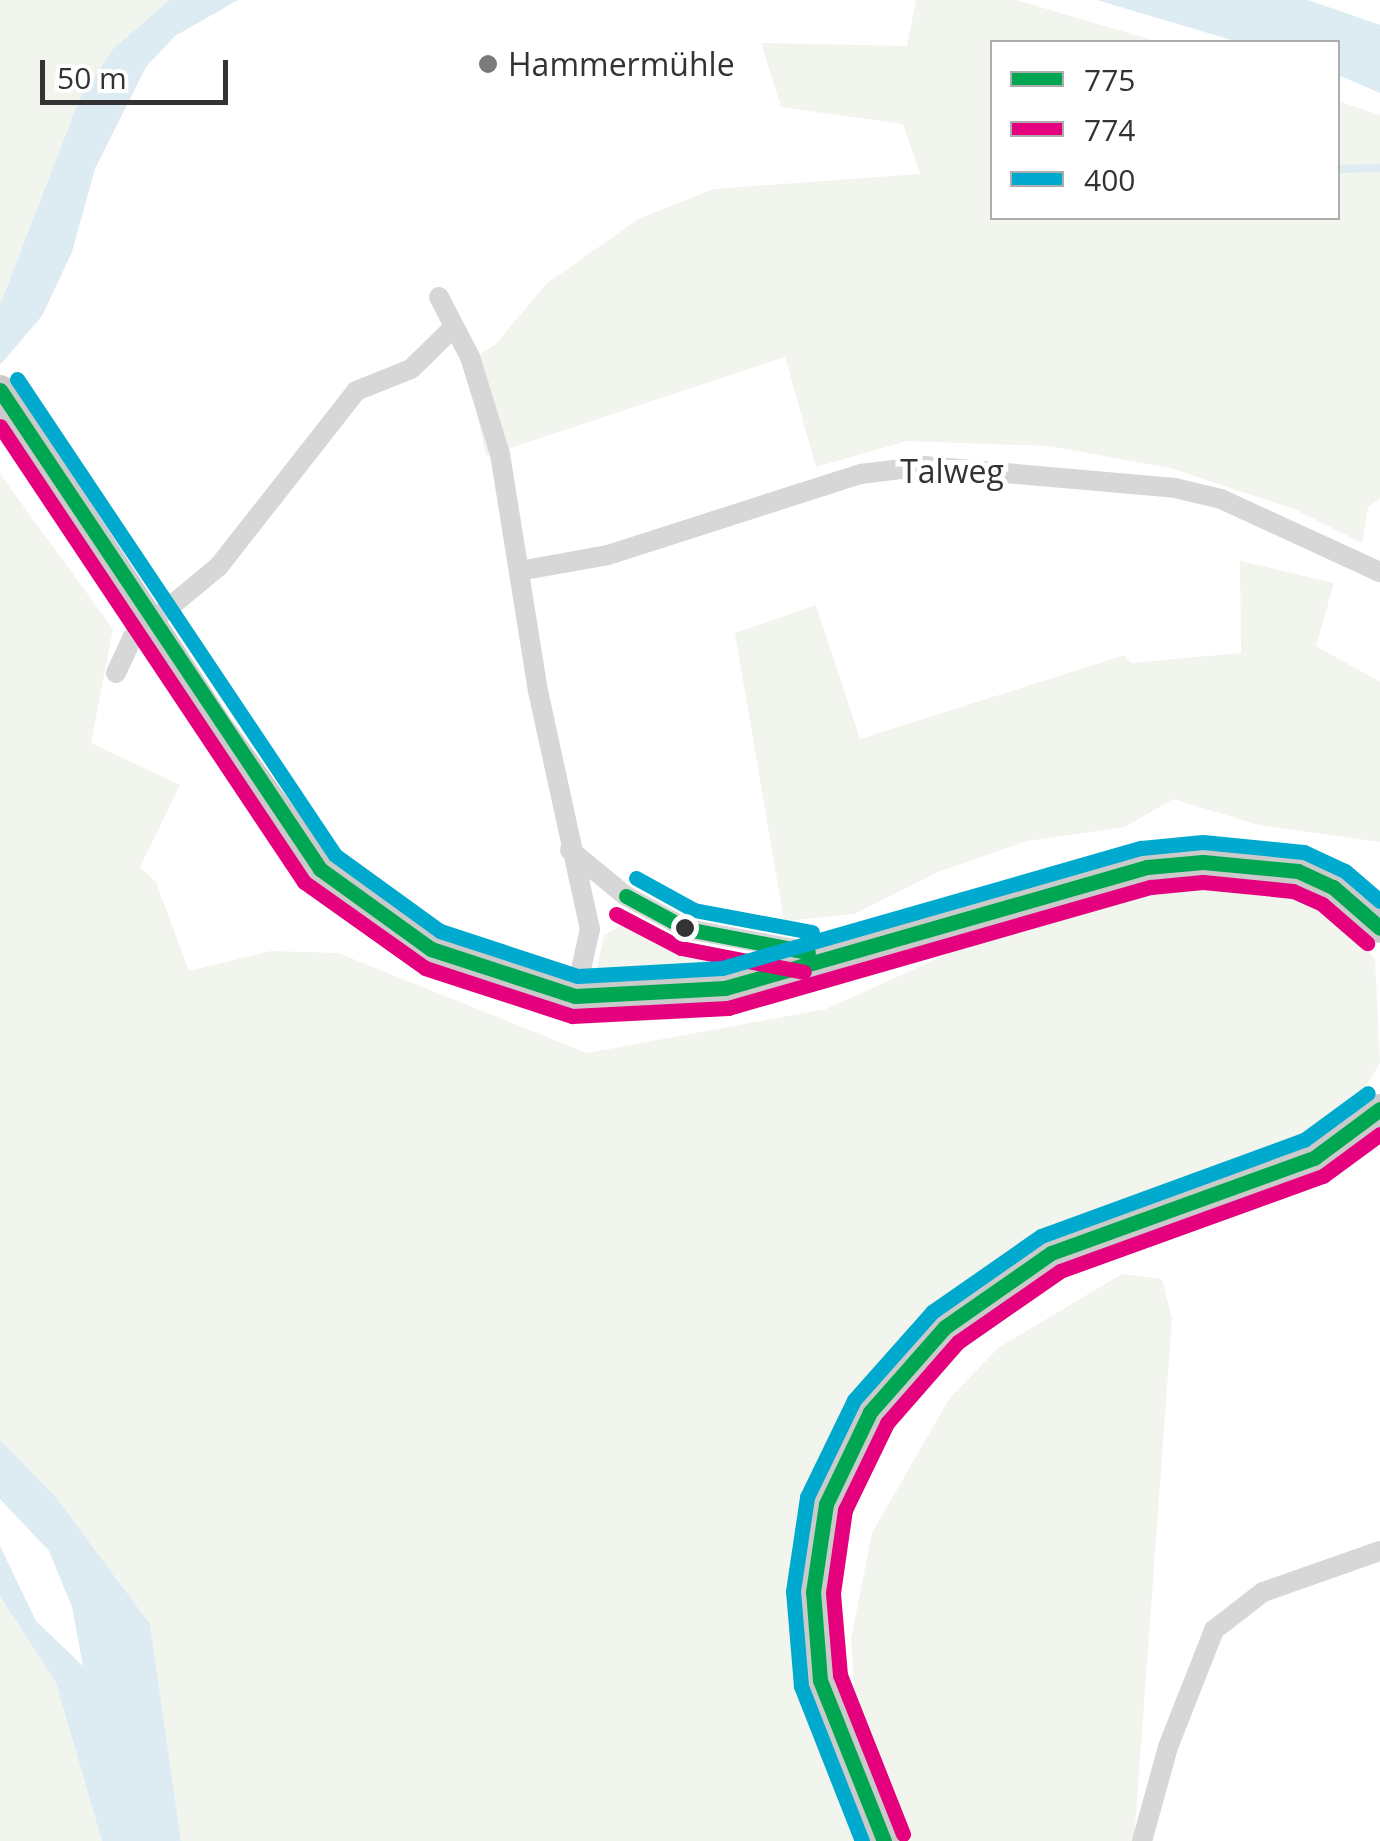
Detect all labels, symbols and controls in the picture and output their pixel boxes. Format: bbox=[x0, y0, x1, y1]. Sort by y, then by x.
scale bar bbox=[45, 40, 232, 102]
legend bbox=[990, 40, 1340, 220]
place label: Hammermühle bbox=[508, 45, 735, 83]
marker: Hammermühle bbox=[477, 53, 499, 75]
text: 50 m bbox=[57, 57, 127, 98]
text: 775 bbox=[1084, 59, 1135, 100]
text: 774 bbox=[1084, 109, 1135, 150]
text: 400 bbox=[1084, 159, 1135, 200]
street label: Talweg bbox=[900, 452, 1004, 490]
unlabelled marker bbox=[675, 918, 695, 938]

